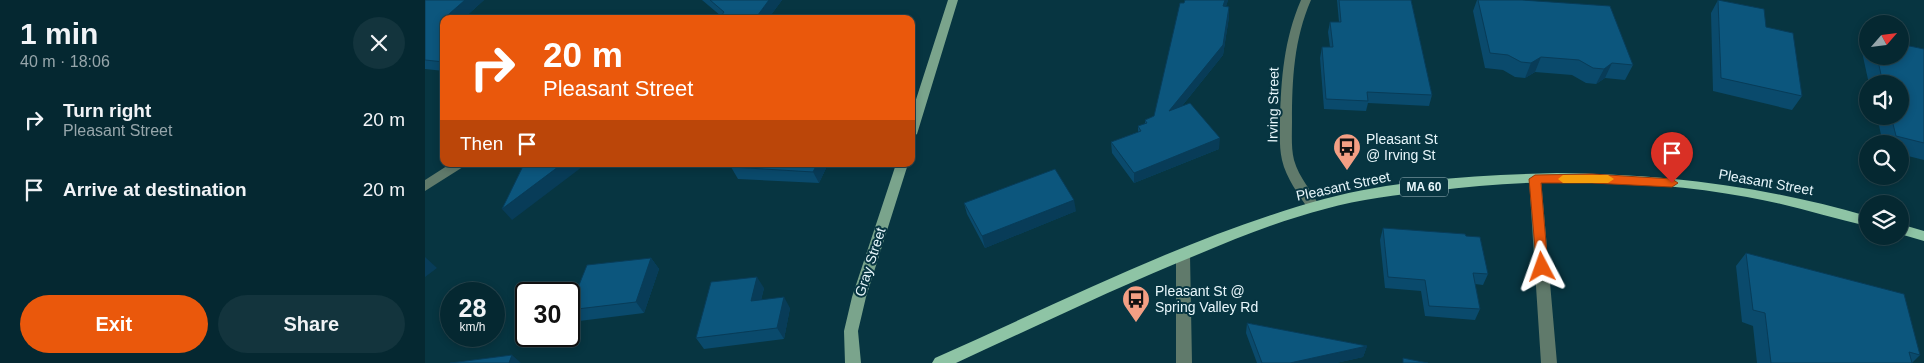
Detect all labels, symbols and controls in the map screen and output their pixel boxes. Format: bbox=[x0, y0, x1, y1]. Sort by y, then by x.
north arrow bbox=[1859, 15, 1909, 65]
map controls bbox=[1859, 15, 1909, 245]
text: 1 min bbox=[20, 17, 98, 50]
button: close bbox=[353, 17, 405, 69]
icon: right bbox=[460, 35, 525, 100]
text: 20 m bbox=[543, 35, 623, 74]
text: 40 m · 18:06 bbox=[20, 53, 110, 70]
street label: Irving Street bbox=[1264, 67, 1282, 143]
button: sound bbox=[1859, 75, 1909, 125]
text: Pleasant Street bbox=[543, 76, 693, 101]
text: Turn right bbox=[63, 100, 151, 121]
icon: right bbox=[20, 106, 48, 134]
text: 20 m bbox=[363, 109, 405, 130]
text: Pleasant Street bbox=[63, 122, 172, 139]
icon: arrive bbox=[513, 130, 541, 158]
place label: Pleasant St @ Irving St bbox=[1366, 131, 1438, 163]
bus stop icon: Pleasant St @ Irving St bbox=[1332, 132, 1362, 171]
pin bbox=[1651, 132, 1693, 183]
text: Then bbox=[460, 133, 503, 154]
button: search bbox=[1859, 135, 1909, 185]
icon: arrive bbox=[1658, 139, 1686, 167]
street label: Pleasant Street bbox=[1717, 166, 1815, 198]
street label: Pleasant Street bbox=[1295, 168, 1392, 204]
icon: arrive bbox=[20, 176, 48, 204]
road number: MA 60 bbox=[1400, 178, 1448, 196]
text: Arrive at destination bbox=[63, 179, 247, 200]
text: 20 m bbox=[363, 179, 405, 200]
button: layers bbox=[1859, 195, 1909, 245]
street label: Gray Street bbox=[851, 225, 889, 299]
position arrow bbox=[1515, 240, 1567, 292]
speed limit sign: 30 bbox=[515, 282, 580, 347]
place label: Pleasant St @ Spring Valley Rd bbox=[1155, 283, 1258, 315]
bus stop icon: Pleasant St @ Spring Valley Rd bbox=[1121, 284, 1151, 323]
text: 28 bbox=[459, 294, 486, 322]
button: Exit bbox=[20, 295, 208, 353]
button: Share bbox=[218, 295, 405, 353]
text: km/h bbox=[459, 320, 486, 334]

